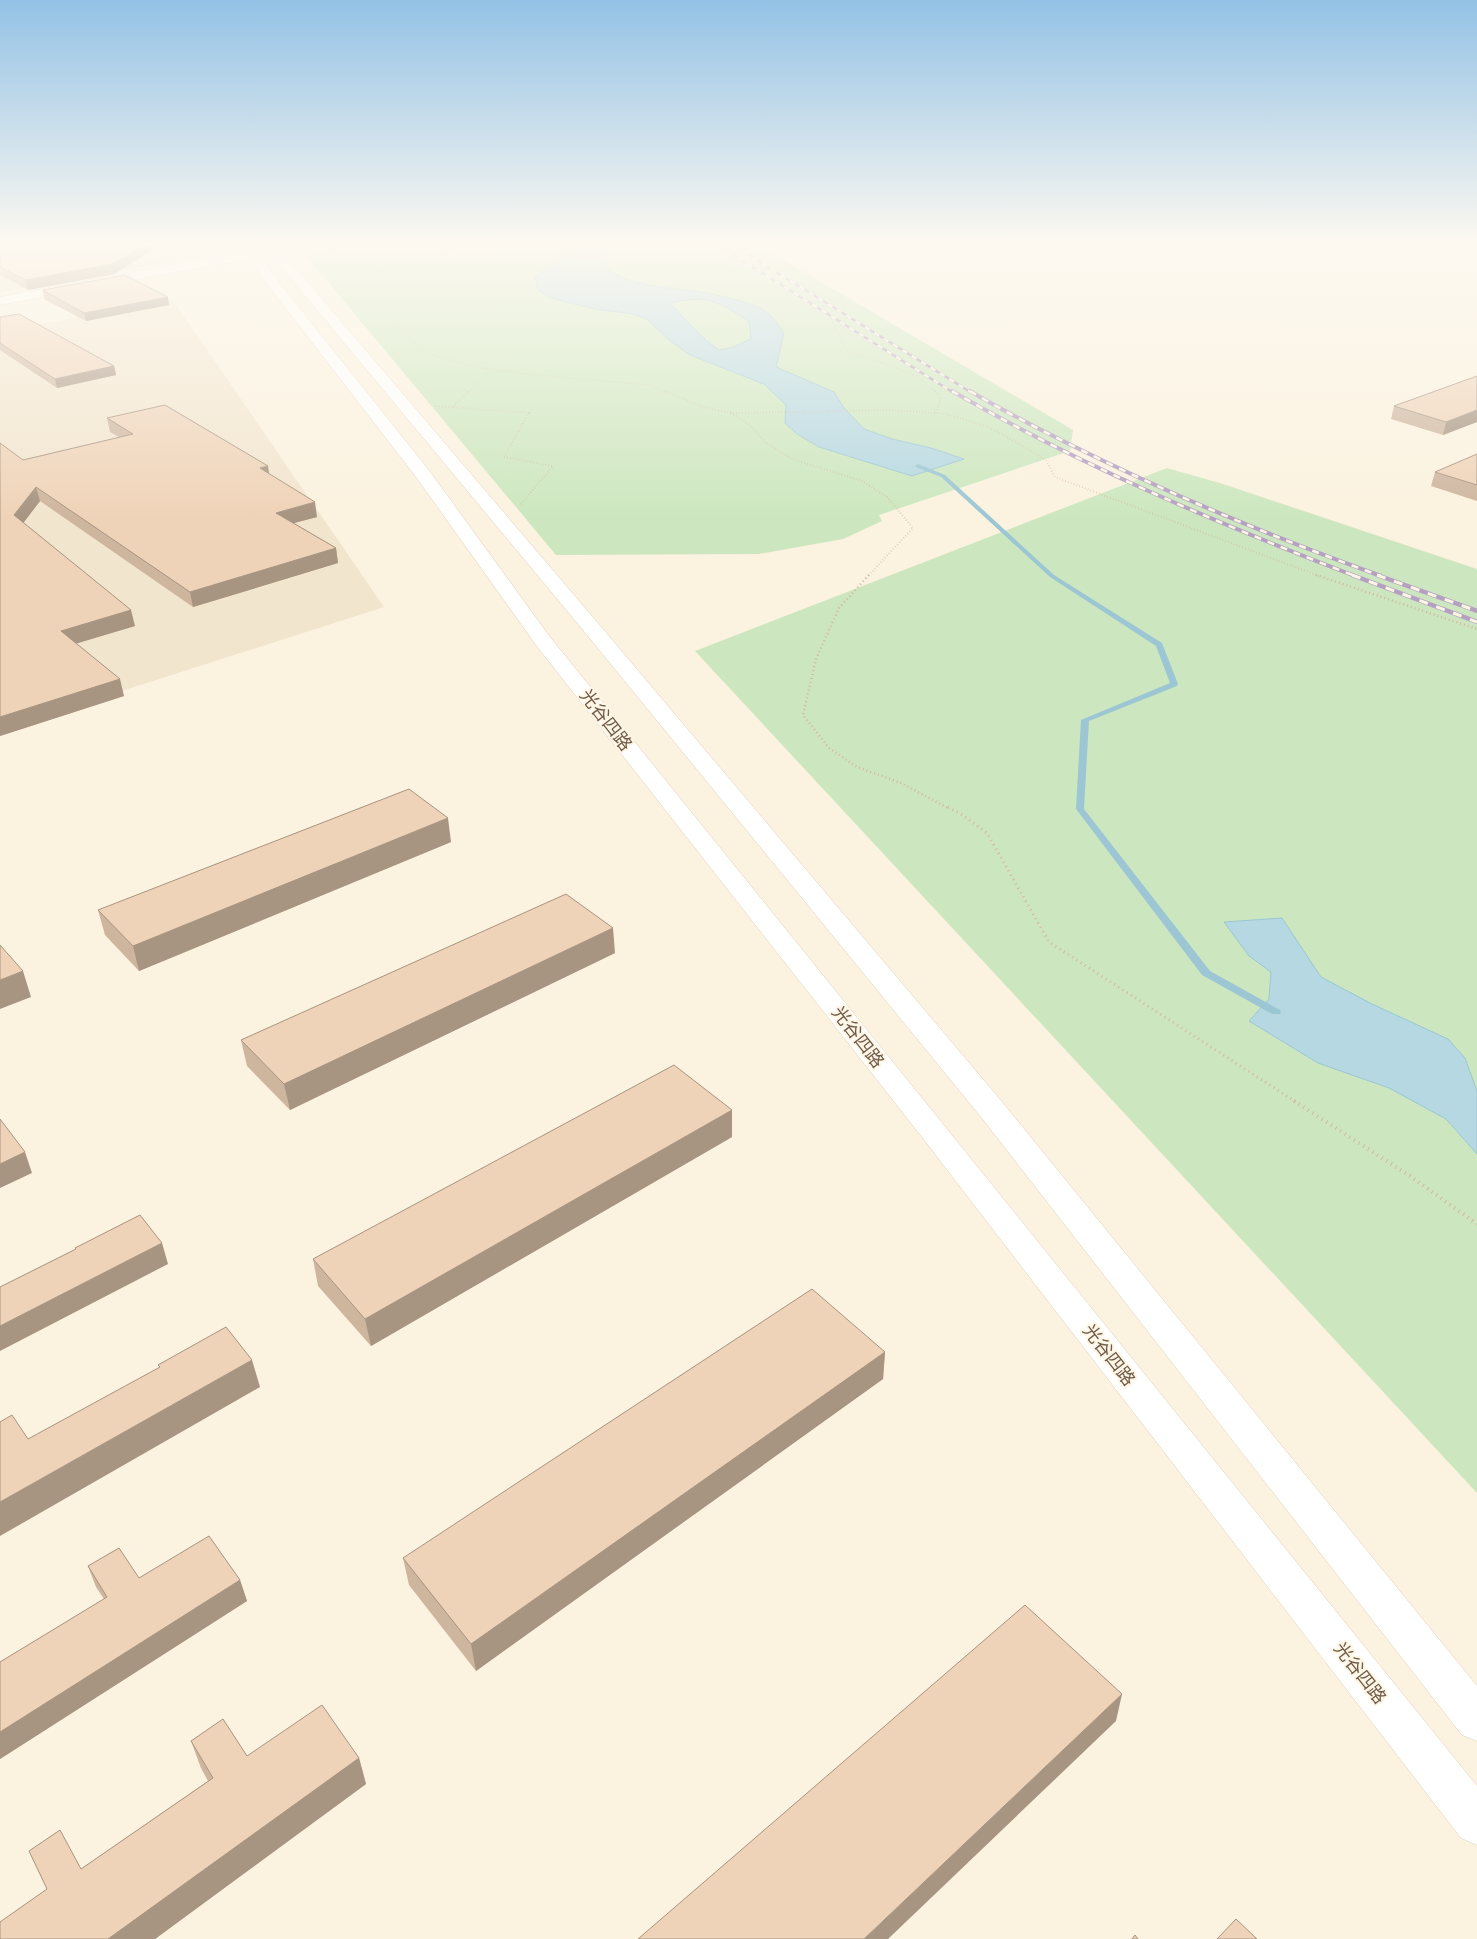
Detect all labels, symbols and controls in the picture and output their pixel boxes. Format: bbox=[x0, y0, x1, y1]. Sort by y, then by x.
street label: 光谷四路 bbox=[575, 685, 637, 755]
street label: 光谷四路 bbox=[827, 1002, 889, 1072]
street label: 光谷四路 bbox=[1078, 1320, 1140, 1390]
street label: 光谷四路 bbox=[1329, 1638, 1391, 1708]

